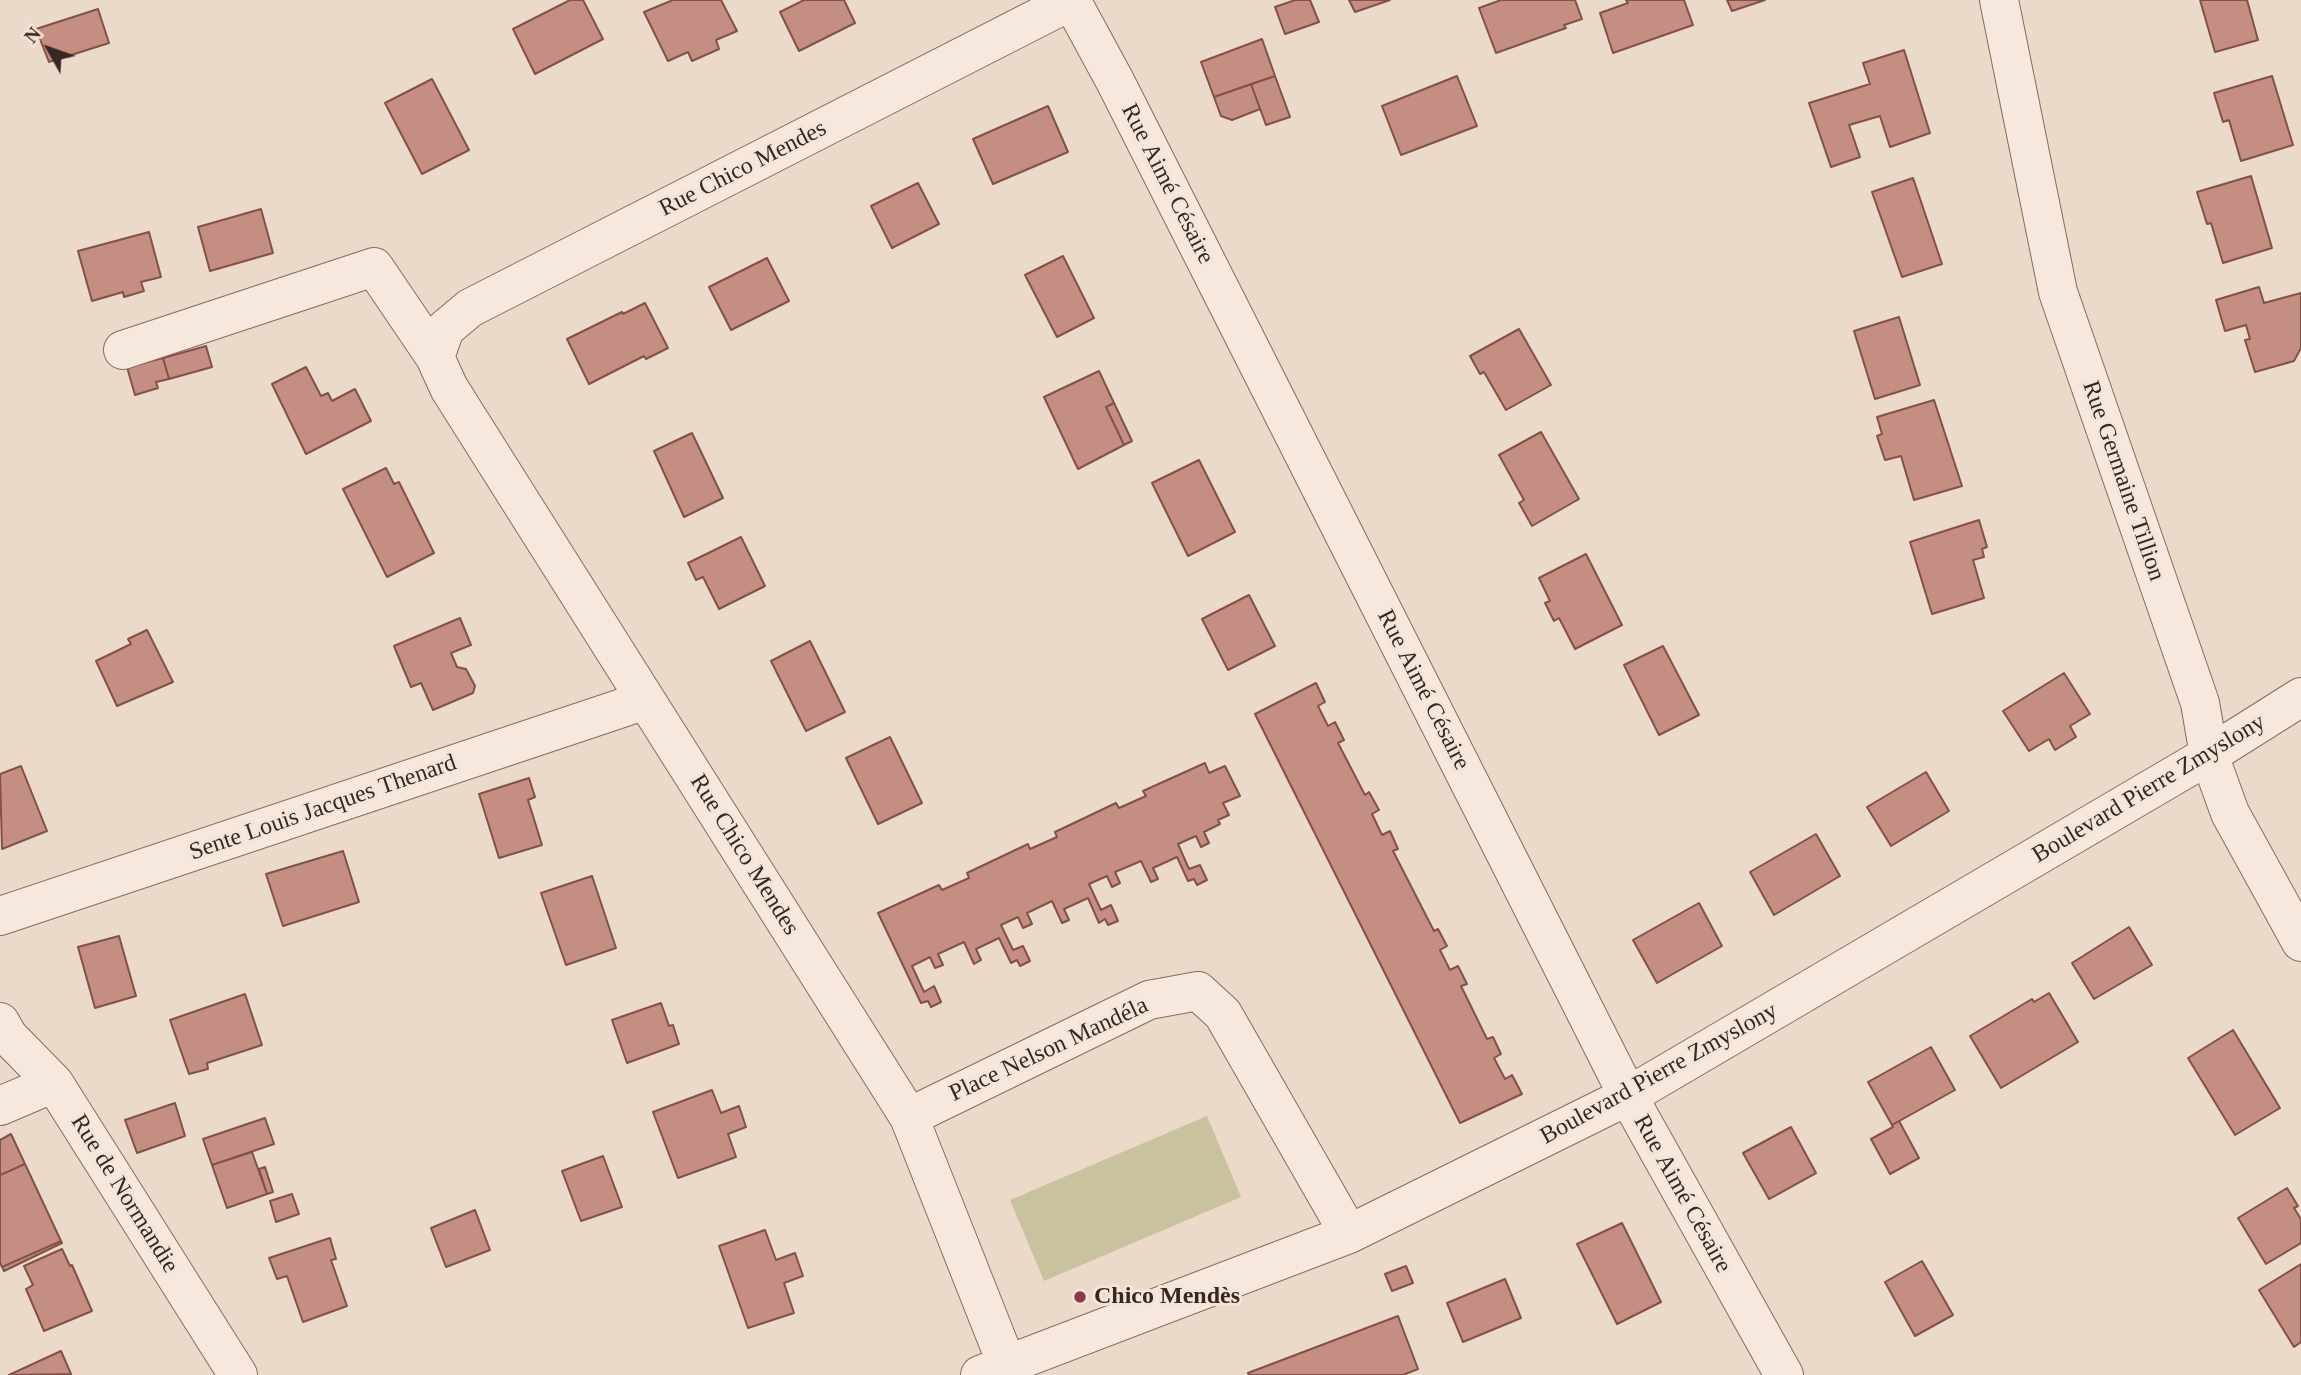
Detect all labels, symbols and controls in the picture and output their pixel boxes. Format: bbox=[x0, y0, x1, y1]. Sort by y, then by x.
north arrow bbox=[14, 14, 84, 84]
text: N bbox=[20, 23, 45, 47]
street label: Rue Aimé Césaire bbox=[1114, 99, 1220, 269]
street label: Rue Chico Mendes bbox=[655, 114, 831, 224]
street label: Rue Germaine Tillion bbox=[2075, 377, 2171, 585]
street label: Rue Aimé Césaire bbox=[1370, 605, 1476, 775]
street label: Boulevard Pierre Zmyslony bbox=[2027, 708, 2271, 870]
street label: Sente Louis Jacques Thenard bbox=[186, 749, 460, 867]
street label: Rue Chico Mendes bbox=[683, 769, 805, 941]
street label: Place Nelson Mandéla bbox=[945, 991, 1153, 1109]
street label: Boulevard Pierre Zmyslony bbox=[1535, 997, 1783, 1151]
street label: Rue de Normandie bbox=[64, 1110, 184, 1278]
street label: Rue Aimé Césaire bbox=[1627, 1110, 1737, 1278]
place label: Chico Mendès bbox=[1094, 1283, 1240, 1311]
marker: Chico Mendès bbox=[1072, 1289, 1088, 1305]

